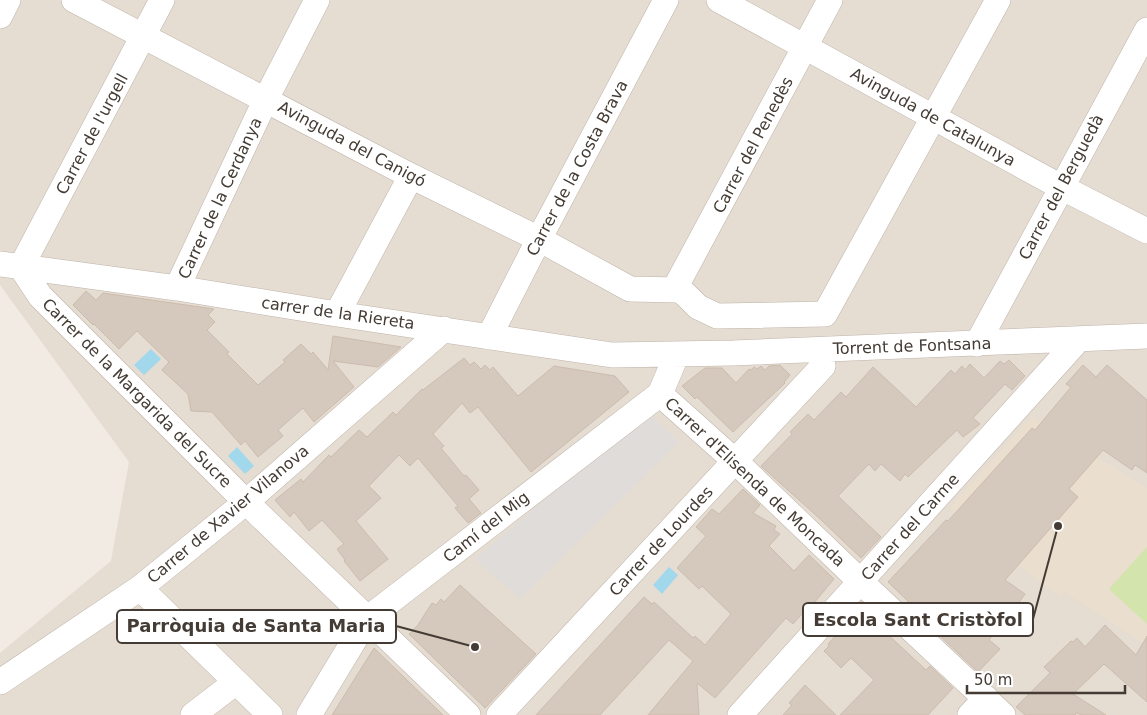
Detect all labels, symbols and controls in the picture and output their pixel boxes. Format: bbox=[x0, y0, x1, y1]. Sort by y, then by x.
street label: Avinguda de Catalunya bbox=[847, 64, 1019, 170]
street label: Carrer de l'urgell bbox=[52, 70, 132, 198]
street label: Carrer del Penedès bbox=[709, 74, 797, 216]
street label: Carrer de la Costa Brava bbox=[522, 77, 632, 259]
street label: Avinguda del Canigó bbox=[275, 97, 429, 191]
street label: Carrer del Berguedà bbox=[1015, 111, 1107, 263]
street label: Carrer de la Cerdanya bbox=[174, 114, 266, 282]
street label: carrer de la Riereta bbox=[260, 293, 416, 333]
street label: Carrer de la Margarida del Sucre bbox=[38, 294, 236, 492]
street label: Torrent de Fontsana bbox=[831, 334, 992, 358]
street label: Carrer d'Elisenda de Moncada bbox=[661, 393, 849, 571]
street label: Carrer de Xavier Vilanova bbox=[143, 441, 313, 587]
street label: Carrer del Carme bbox=[857, 470, 963, 584]
street label: Carrer de Lourdes bbox=[605, 482, 717, 600]
street label: Camí del Mig bbox=[439, 487, 533, 567]
callout: Escola Sant Cristòfol bbox=[803, 603, 1033, 636]
text: Escola Sant Cristòfol bbox=[813, 609, 1023, 630]
callout: Parròquia de Santa Maria bbox=[117, 610, 396, 643]
text: Parròquia de Santa Maria bbox=[127, 615, 385, 636]
scale bar bbox=[967, 662, 1124, 694]
text: 50 m bbox=[974, 671, 1012, 689]

